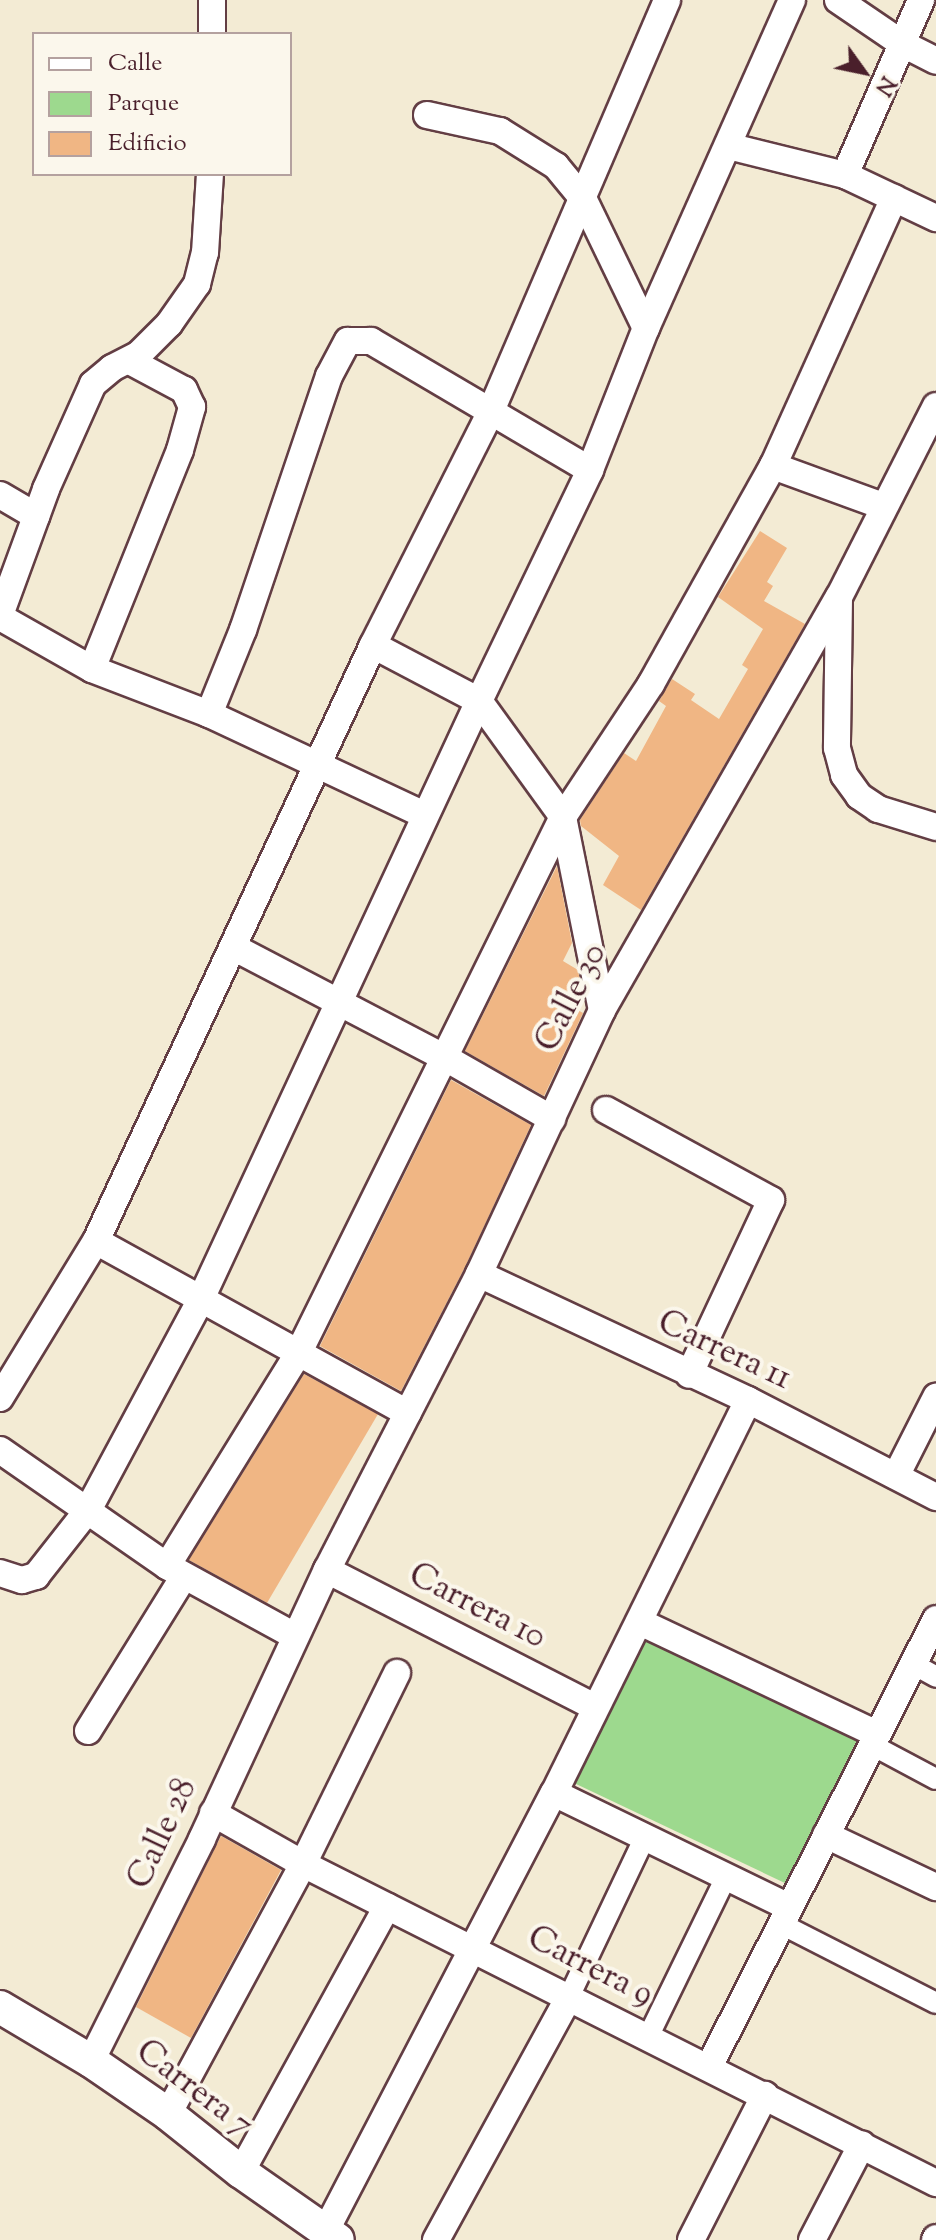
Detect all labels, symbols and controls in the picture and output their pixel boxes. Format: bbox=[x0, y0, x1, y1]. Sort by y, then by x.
legend bbox=[32, 32, 292, 176]
north arrow bbox=[824, 32, 904, 112]
text: Calle bbox=[108, 47, 162, 81]
text: N bbox=[866, 69, 902, 101]
text: Parque bbox=[108, 87, 179, 121]
text: Edificio bbox=[108, 127, 187, 161]
street label: Calle 30 bbox=[528, 937, 616, 1059]
street label: Carrera 11 bbox=[651, 1302, 797, 1400]
street label: Carrera 10 bbox=[402, 1555, 552, 1659]
street label: Calle 28 bbox=[120, 1772, 206, 1896]
street label: Carrera 9 bbox=[520, 1918, 660, 2016]
street label: Carrera 7 bbox=[127, 2032, 261, 2146]

